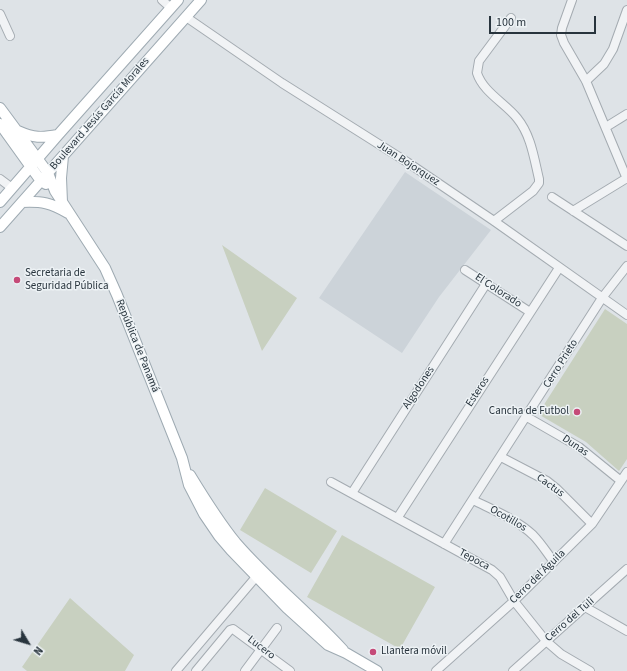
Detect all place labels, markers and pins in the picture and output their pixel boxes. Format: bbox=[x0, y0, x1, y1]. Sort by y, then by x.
place label: Secretaria de Seguridad Pública bbox=[25, 267, 108, 293]
marker: Secretaria de Seguridad Pública bbox=[12, 275, 22, 285]
place label: Cancha de Futbol bbox=[489, 405, 569, 419]
marker: Cancha de Futbol bbox=[572, 407, 582, 417]
place label: Llantera móvil bbox=[381, 645, 447, 659]
marker: Llantera móvil bbox=[368, 647, 378, 657]

